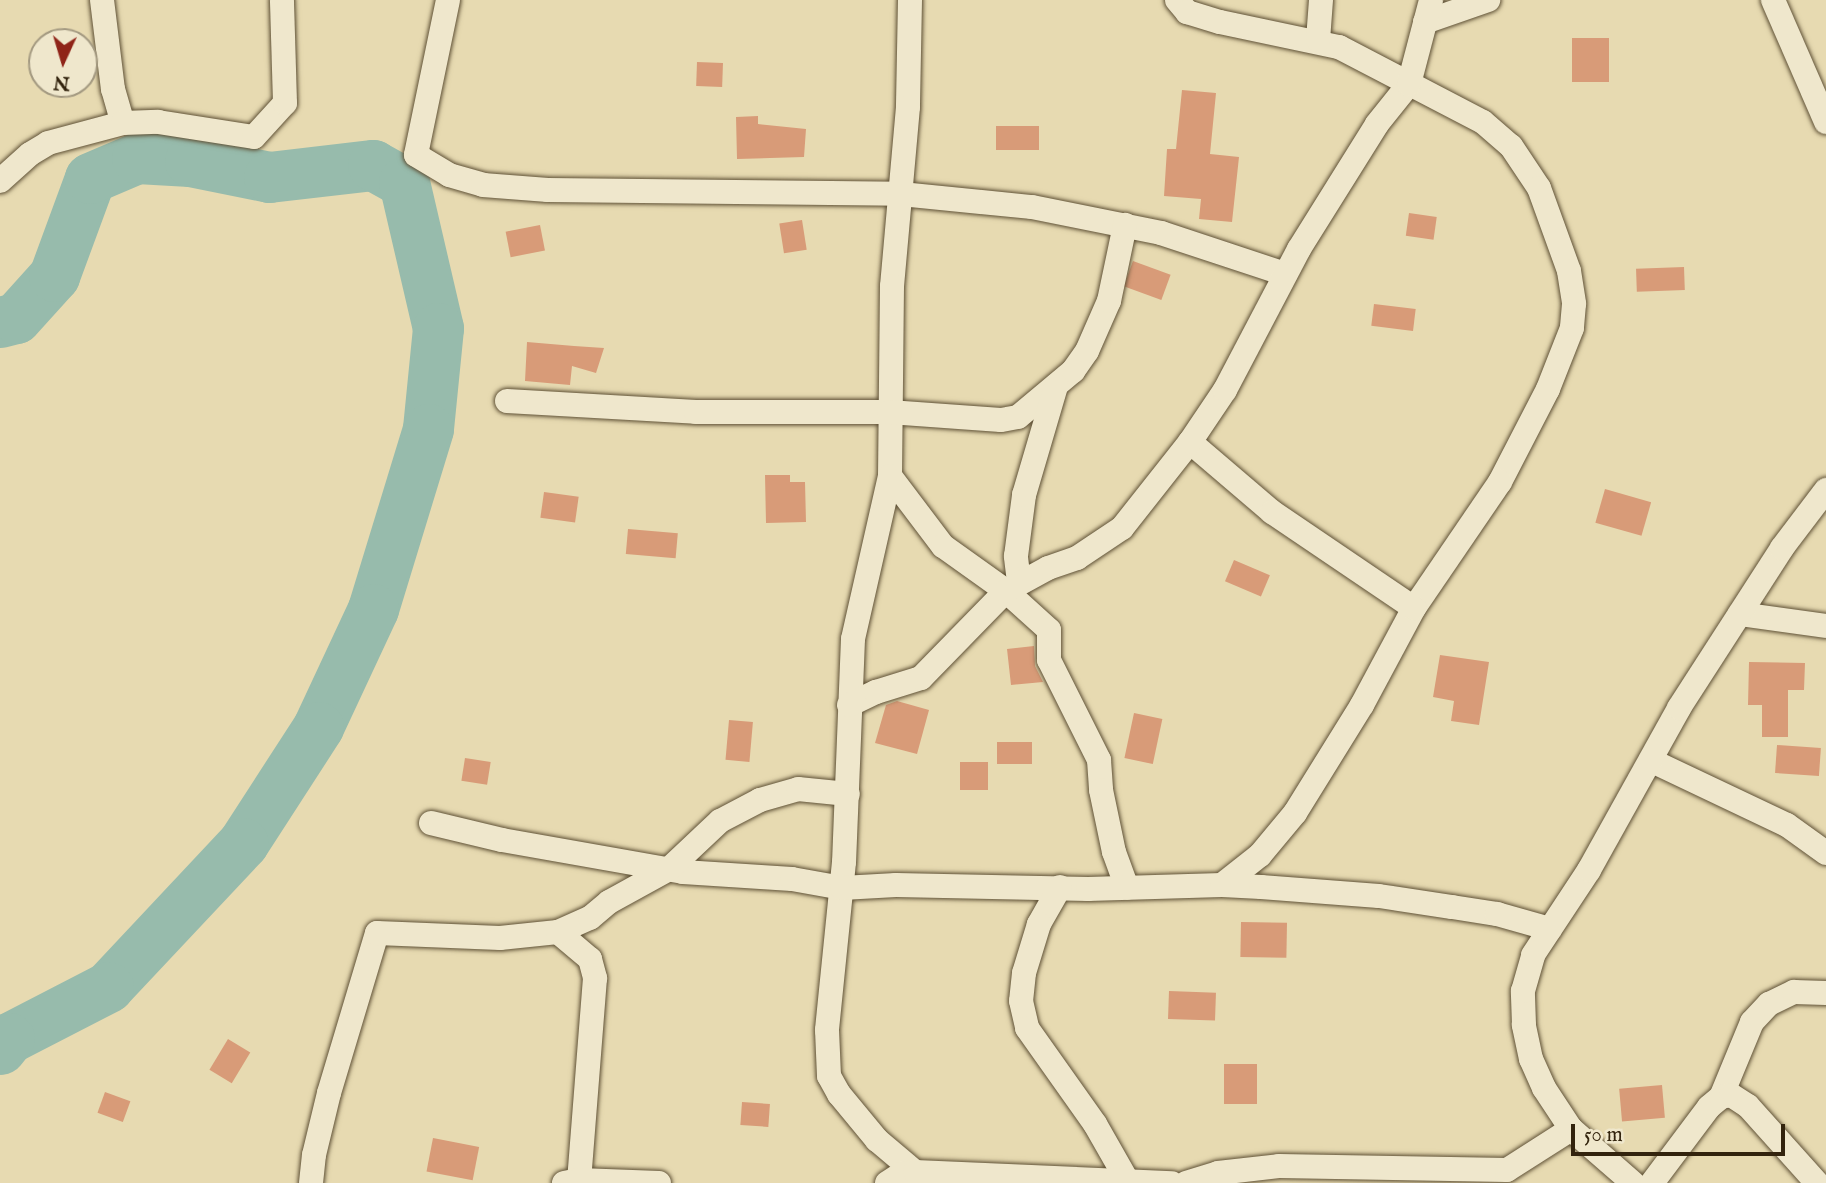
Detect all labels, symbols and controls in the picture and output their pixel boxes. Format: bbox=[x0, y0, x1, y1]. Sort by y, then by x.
north arrow bbox=[28, 28, 98, 98]
text: N bbox=[53, 69, 71, 94]
scale bar bbox=[1574, 1110, 1787, 1154]
text: 50 m bbox=[1584, 1122, 1623, 1149]

